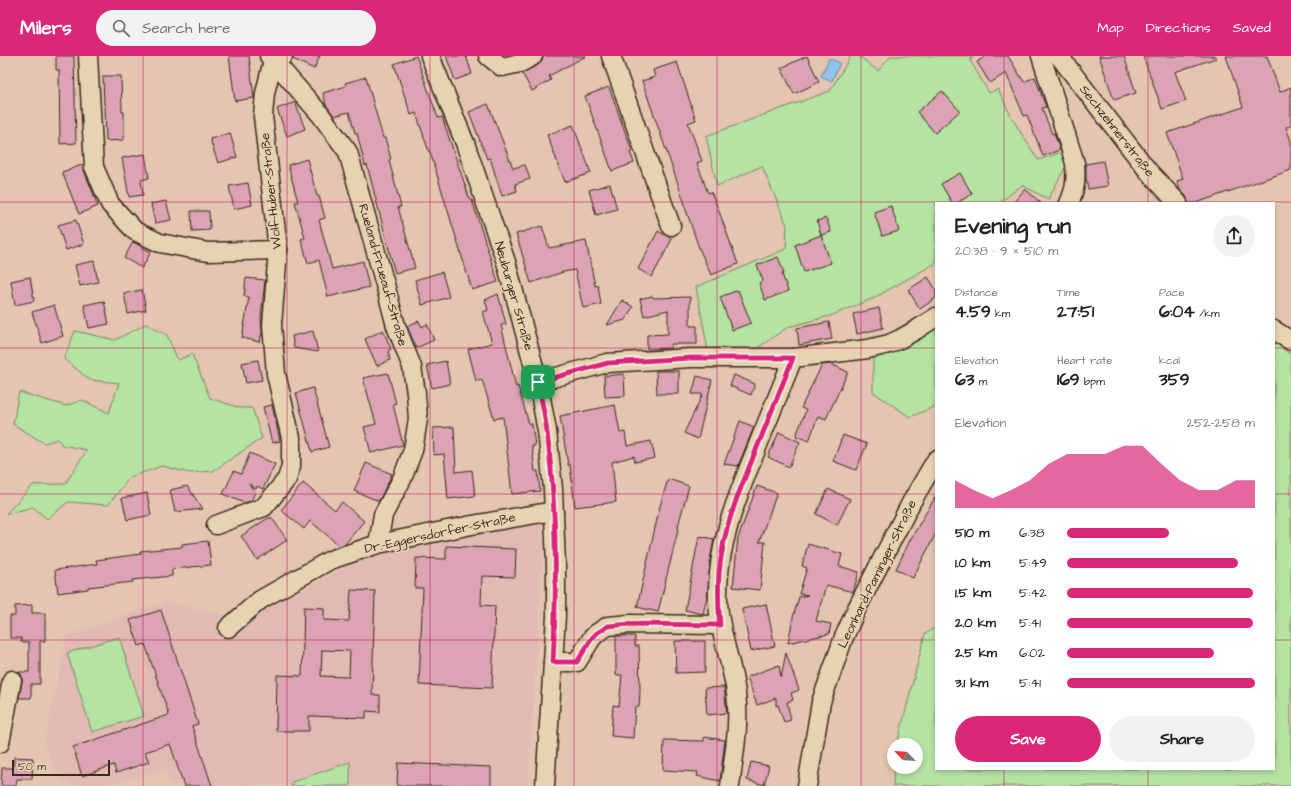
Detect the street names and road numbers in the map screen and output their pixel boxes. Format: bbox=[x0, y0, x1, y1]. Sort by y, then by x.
street label: Sechzehnerstraße bbox=[1075, 81, 1159, 181]
street label: Wolf-Huber-Straße bbox=[256, 132, 286, 250]
street label: Rueland-Frueauf-Straße bbox=[354, 202, 412, 348]
street label: Neuburger Straße bbox=[489, 239, 538, 353]
street label: Leonhard-Paminger-Straße bbox=[833, 497, 922, 652]
street label: Dr.-Eggersdorfer-Straße bbox=[363, 508, 517, 559]

